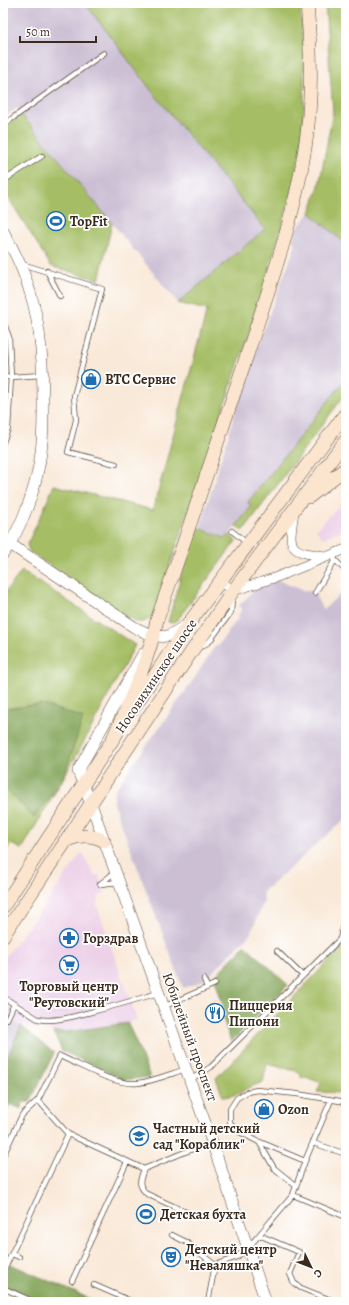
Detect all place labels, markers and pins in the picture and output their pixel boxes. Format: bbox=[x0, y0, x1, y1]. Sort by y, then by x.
sports icon: TopFit bbox=[45, 210, 67, 232]
place label: TopFit bbox=[70, 212, 108, 231]
shop icon: ВТС Сервис bbox=[80, 368, 102, 390]
place label: ВТС Сервис bbox=[105, 370, 176, 389]
pharmacy icon: Горздрав bbox=[58, 927, 80, 949]
place label: Горздрав bbox=[83, 929, 139, 948]
supermarket icon: Торговый центр "Реутовский" bbox=[58, 954, 80, 976]
place label: Торговый центр "Реутовский" bbox=[19, 977, 119, 1012]
place label: Пиццерия Пипони bbox=[229, 996, 293, 1031]
restaurant icon: Пиццерия Пипони bbox=[204, 1002, 226, 1024]
shop icon: Ozon bbox=[253, 1098, 275, 1120]
place label: Ozon bbox=[278, 1100, 309, 1119]
place label: Частный детский сад "Кораблик" bbox=[153, 1119, 260, 1154]
school or university icon: Частный детский сад "Кораблик" bbox=[128, 1125, 150, 1147]
sports icon: Детская бухта bbox=[135, 1203, 157, 1225]
place label: Детская бухта bbox=[160, 1205, 247, 1224]
place label: Детский центр "Неваляшка" bbox=[185, 1240, 277, 1275]
theatre icon: Детский центр "Неваляшка" bbox=[160, 1246, 182, 1268]

